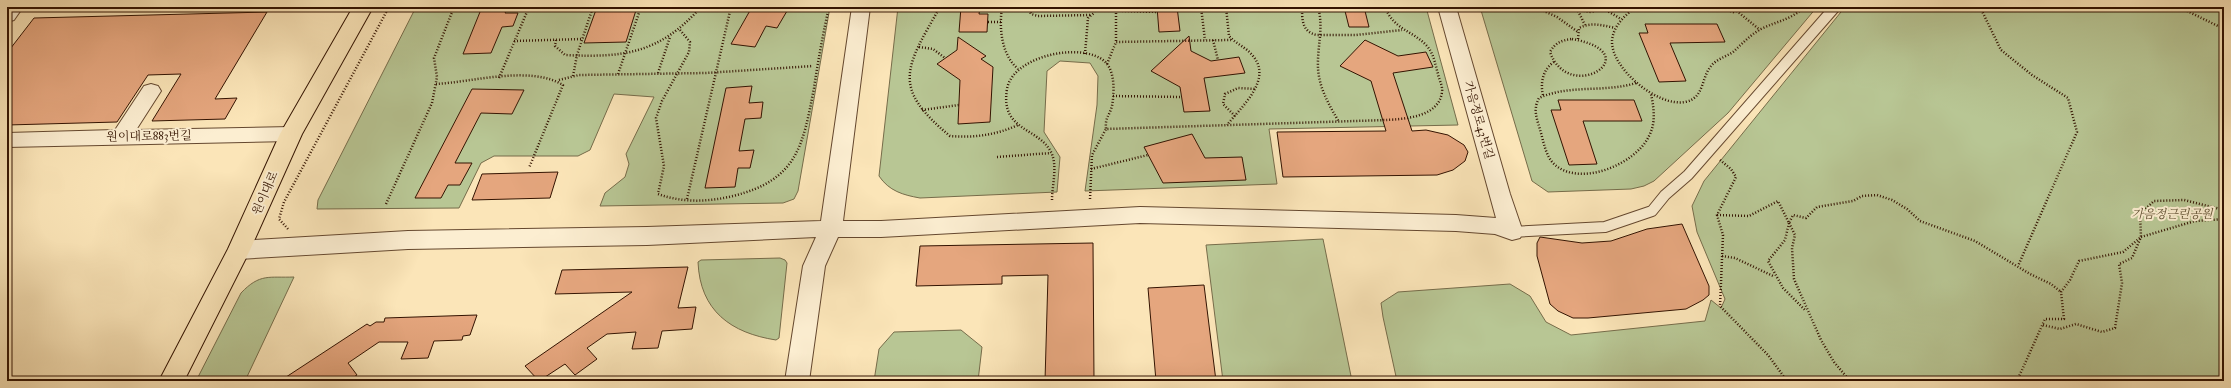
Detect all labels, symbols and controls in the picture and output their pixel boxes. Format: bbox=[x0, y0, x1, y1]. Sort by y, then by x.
street label: 가음정로43번길 bbox=[1460, 79, 1497, 161]
street label: 원이대로883번길 bbox=[106, 128, 192, 145]
street label: 원이대로 bbox=[249, 169, 282, 217]
park label: 가음정근린공원 bbox=[2131, 207, 2214, 222]

